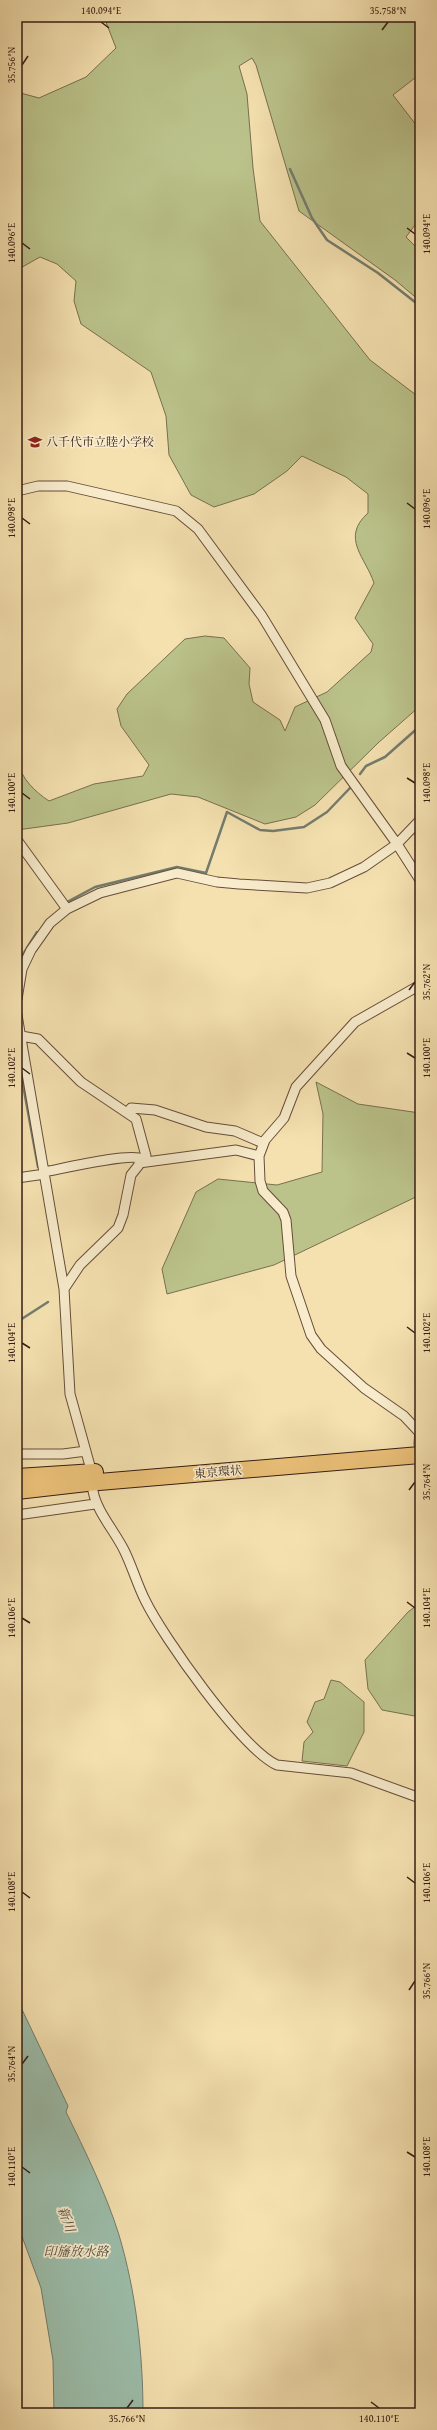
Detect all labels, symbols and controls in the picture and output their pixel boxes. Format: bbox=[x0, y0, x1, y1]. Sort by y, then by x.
text: 140.094°E bbox=[81, 3, 121, 18]
text: 35.758°N bbox=[370, 3, 407, 18]
text: 35.756°N bbox=[4, 46, 19, 83]
text: 140.094°E bbox=[419, 214, 434, 254]
text: 140.096°E bbox=[4, 223, 19, 263]
place label: 八千代市立睦小学校 bbox=[46, 433, 154, 450]
school or university icon: 八千代市立睦小学校 bbox=[27, 434, 43, 450]
text: 140.096°E bbox=[419, 489, 434, 529]
text: 140.098°E bbox=[4, 498, 19, 538]
text: 140.098°E bbox=[419, 763, 434, 803]
text: 140.100°E bbox=[4, 773, 19, 813]
text: 35.762°N bbox=[419, 963, 434, 1000]
text: 140.100°E bbox=[419, 1038, 434, 1078]
text: 140.102°E bbox=[4, 1048, 19, 1088]
text: 140.102°E bbox=[419, 1313, 434, 1353]
text: 140.104°E bbox=[4, 1323, 19, 1363]
street label: 東京環状 bbox=[193, 1461, 243, 1482]
text: 35.764°N bbox=[419, 1463, 434, 1500]
text: 140.104°E bbox=[419, 1588, 434, 1628]
text: 140.106°E bbox=[4, 1598, 19, 1638]
text: 140.106°E bbox=[419, 1863, 434, 1903]
text: 140.108°E bbox=[4, 1872, 19, 1912]
text: 35.766°N bbox=[419, 1962, 434, 1999]
text: 35.764°N bbox=[4, 2045, 19, 2082]
text: 140.108°E bbox=[419, 2137, 434, 2177]
text: 140.110°E bbox=[4, 2147, 19, 2187]
water label: 新川 bbox=[53, 2204, 81, 2237]
water label: 印旛放水路 bbox=[43, 2242, 109, 2261]
text: 35.766°N bbox=[109, 2411, 146, 2426]
text: 140.110°E bbox=[359, 2411, 399, 2426]

